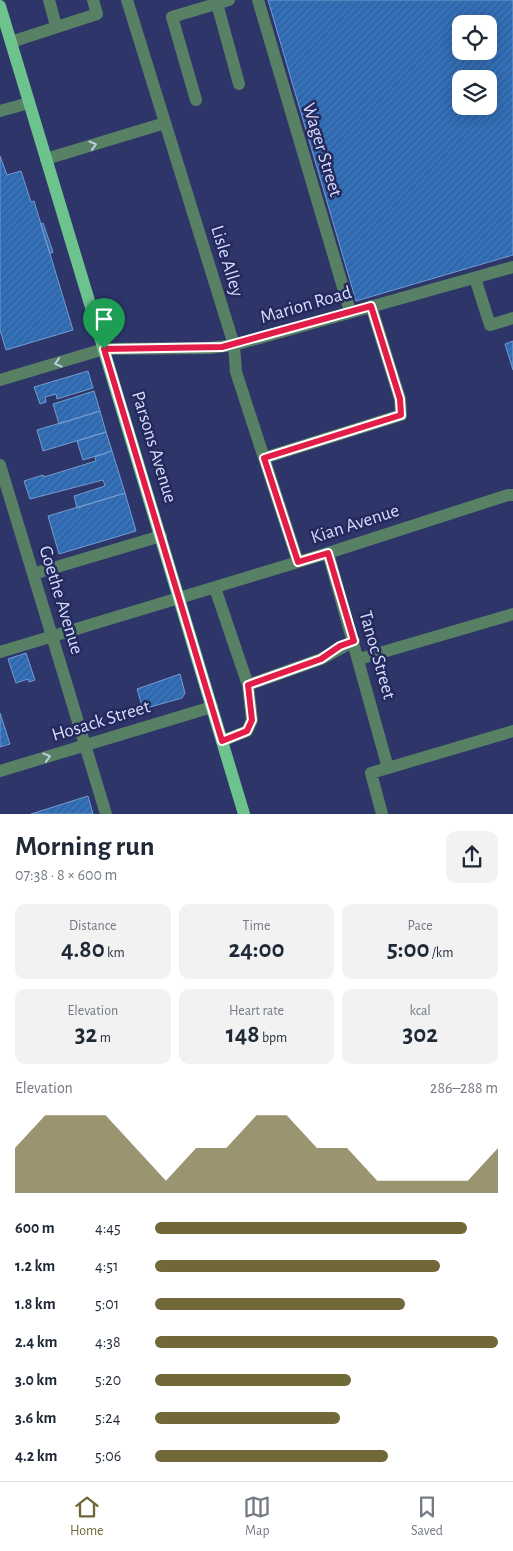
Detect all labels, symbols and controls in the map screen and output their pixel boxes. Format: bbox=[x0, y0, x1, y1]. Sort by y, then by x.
map controls bbox=[452, 15, 497, 115]
button: locate bbox=[452, 15, 497, 60]
button: layers bbox=[452, 70, 497, 115]
street label: Wager Street bbox=[299, 101, 345, 199]
one-way arrow bbox=[88, 140, 97, 150]
street label: Lisle Alley bbox=[207, 223, 247, 299]
street label: Marion Road bbox=[258, 283, 354, 327]
pin bbox=[83, 298, 125, 349]
icon: arrive bbox=[90, 305, 118, 333]
one-way arrow bbox=[54, 357, 62, 367]
street label: Parsons Avenue bbox=[128, 389, 180, 505]
street label: Kian Avenue bbox=[308, 501, 402, 547]
street label: Goethe Avenue bbox=[35, 544, 87, 656]
street label: Tanoc Street bbox=[355, 609, 399, 701]
street label: Hosack Street bbox=[50, 697, 152, 745]
one-way arrow bbox=[42, 752, 50, 762]
button: share bbox=[446, 831, 498, 883]
text: Morning run bbox=[15, 833, 155, 861]
text: 07:38 · 8 × 600 m bbox=[15, 867, 117, 883]
text: Distance bbox=[69, 919, 117, 933]
text: Time bbox=[243, 919, 270, 933]
text: Pace bbox=[408, 919, 433, 933]
text: 4.80 bbox=[61, 937, 105, 962]
text: 24:00 bbox=[228, 937, 285, 962]
text: 5:00 bbox=[387, 937, 429, 962]
text: km bbox=[105, 946, 125, 960]
text: /km bbox=[429, 946, 453, 960]
text: Elevation bbox=[68, 1004, 118, 1018]
text: Heart rate bbox=[229, 1004, 284, 1018]
text: kcal bbox=[409, 1004, 431, 1018]
text: 32 bbox=[75, 1022, 97, 1047]
text: 148 bbox=[226, 1022, 260, 1047]
text: 302 bbox=[402, 1022, 438, 1047]
text: m bbox=[97, 1031, 111, 1045]
text: bpm bbox=[260, 1031, 287, 1045]
text: Elevation bbox=[15, 1080, 73, 1096]
text: 286–288 m bbox=[430, 1080, 498, 1096]
text: 600 m bbox=[15, 1220, 55, 1236]
text: 4:45 bbox=[95, 1220, 121, 1236]
text: 1.2 km bbox=[15, 1258, 55, 1274]
text: 4:51 bbox=[95, 1258, 119, 1274]
text: 1.8 km bbox=[15, 1296, 56, 1312]
text: 5:01 bbox=[95, 1296, 119, 1312]
text: 2.4 km bbox=[15, 1334, 58, 1350]
text: 4:38 bbox=[95, 1334, 121, 1350]
text: 3.0 km bbox=[15, 1372, 57, 1388]
text: 5:20 bbox=[95, 1372, 121, 1388]
text: 3.6 km bbox=[15, 1410, 57, 1426]
text: 5:24 bbox=[95, 1410, 120, 1426]
text: 4.2 km bbox=[15, 1448, 58, 1464]
text: 5:06 bbox=[95, 1448, 121, 1464]
tab: Home bbox=[70, 1493, 104, 1540]
tab: Map bbox=[243, 1493, 271, 1540]
tab: Saved bbox=[411, 1493, 443, 1540]

